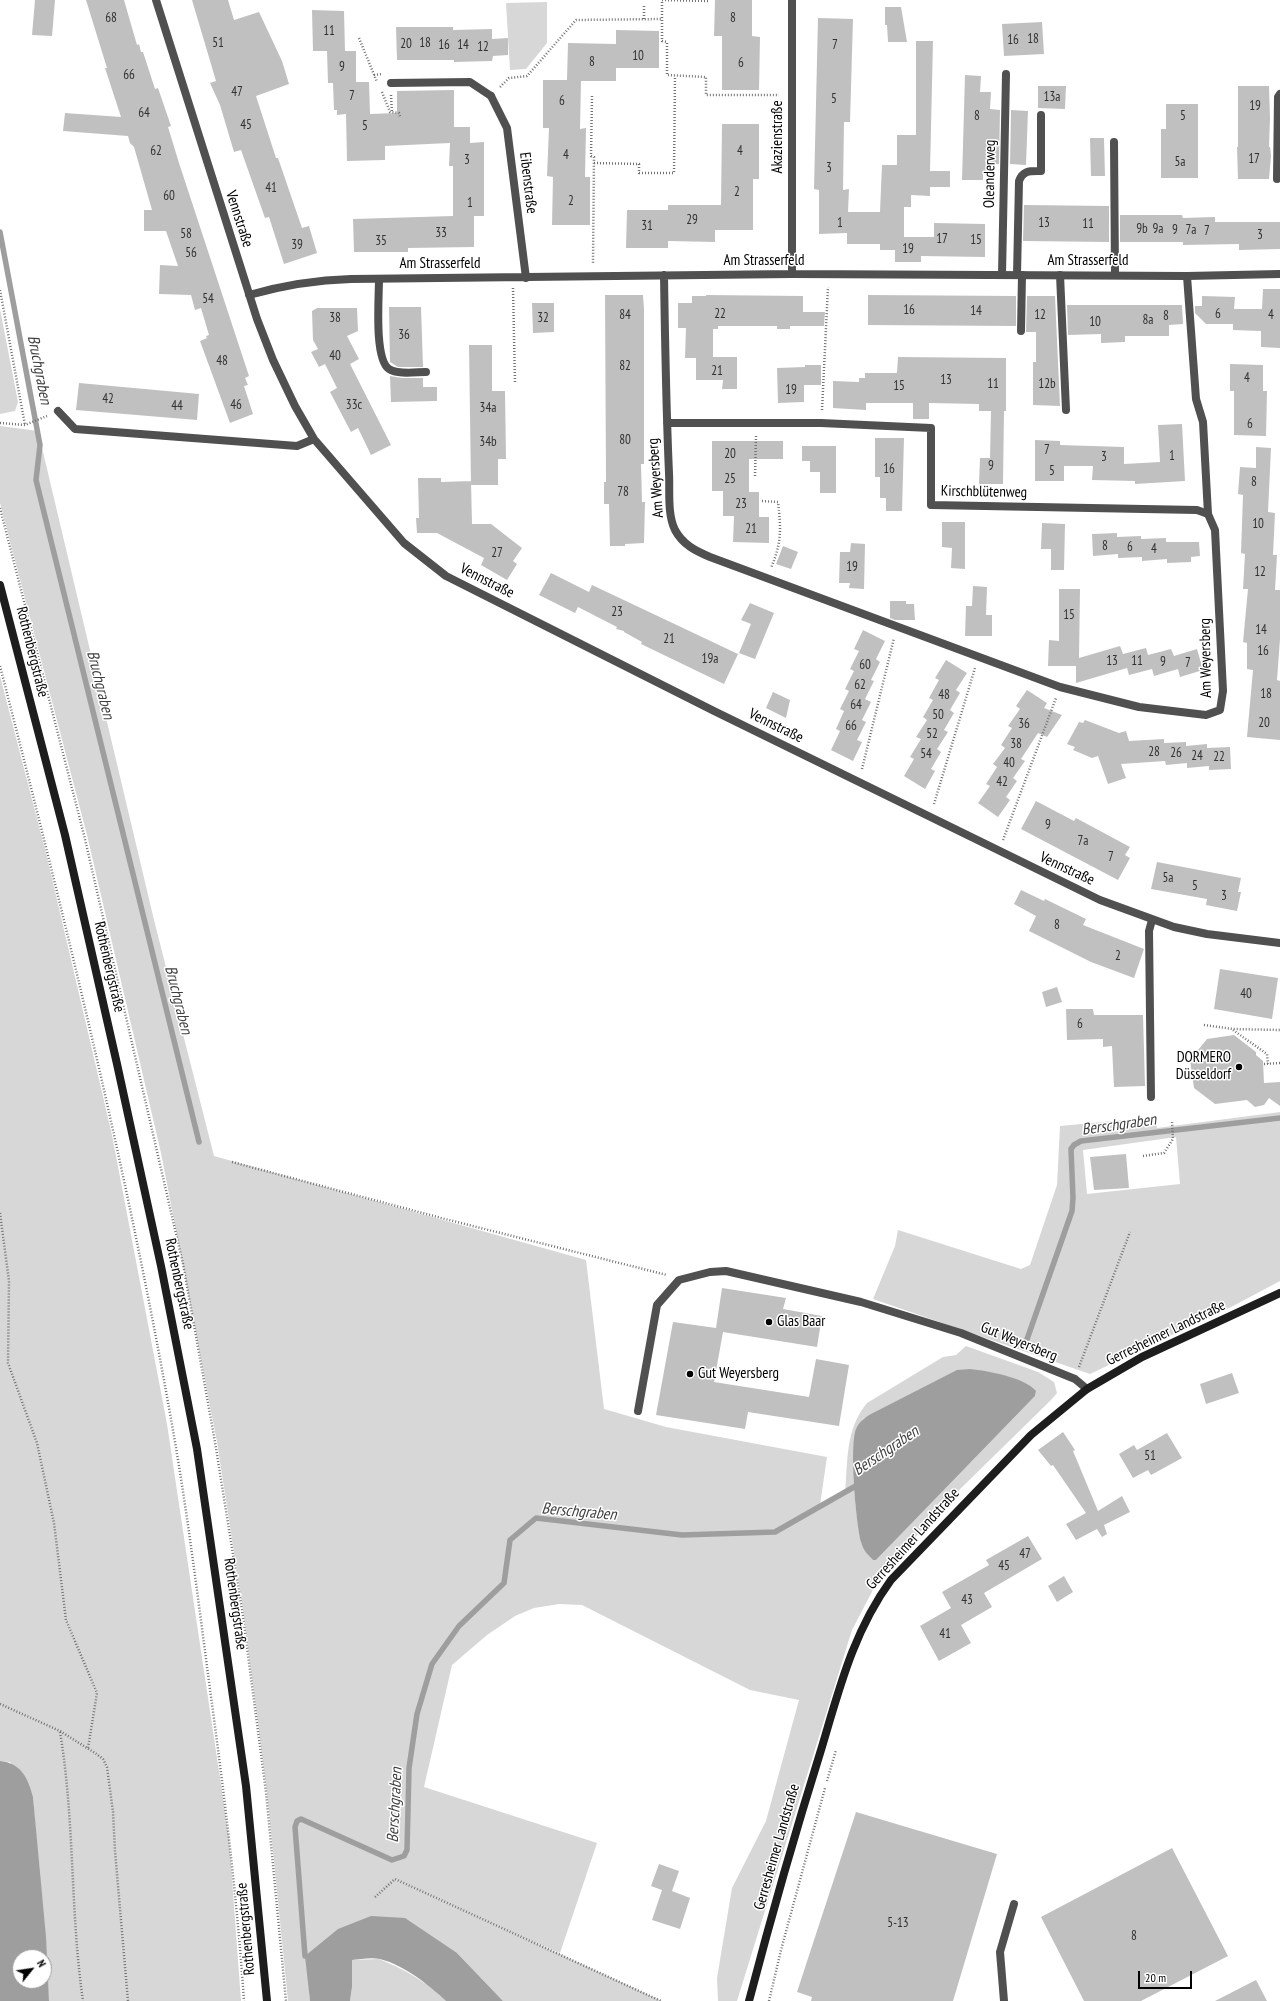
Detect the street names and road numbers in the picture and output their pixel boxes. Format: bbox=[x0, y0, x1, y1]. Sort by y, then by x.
street label: Akazienstraße bbox=[769, 100, 787, 174]
street label: Oleanderweg bbox=[980, 140, 1000, 208]
street label: Eibenstraße bbox=[515, 151, 541, 215]
street label: Vennstraße bbox=[221, 188, 257, 250]
street label: Am Strasserfeld bbox=[723, 252, 805, 270]
street label: Am Strasserfeld bbox=[1047, 252, 1129, 270]
street label: Am Strasserfeld bbox=[399, 255, 481, 273]
street label: Am Weyersberg bbox=[644, 438, 668, 518]
street label: Kirschblütenweg bbox=[941, 482, 1027, 502]
street label: Vennstraße bbox=[457, 560, 517, 602]
street label: Rothenbergstraße bbox=[12, 605, 52, 699]
street label: Am Weyersberg bbox=[1196, 618, 1216, 698]
street label: Vennstraße bbox=[746, 705, 806, 747]
street label: Vennstraße bbox=[1037, 849, 1097, 889]
street label: Rothenbergstraße bbox=[90, 920, 128, 1014]
street label: Rothenbergstraße bbox=[161, 1237, 197, 1331]
street label: Gerresheimer Landstraße bbox=[1104, 1296, 1228, 1370]
street label: Gut Weyersberg bbox=[978, 1318, 1060, 1366]
street label: Gerresheimer Landstraße bbox=[863, 1485, 963, 1593]
street label: Rothenbergstraße bbox=[220, 1557, 250, 1651]
street label: Gerresheimer Landstraße bbox=[750, 1782, 804, 1912]
street label: Rothenbergstraße bbox=[233, 1882, 259, 1976]

